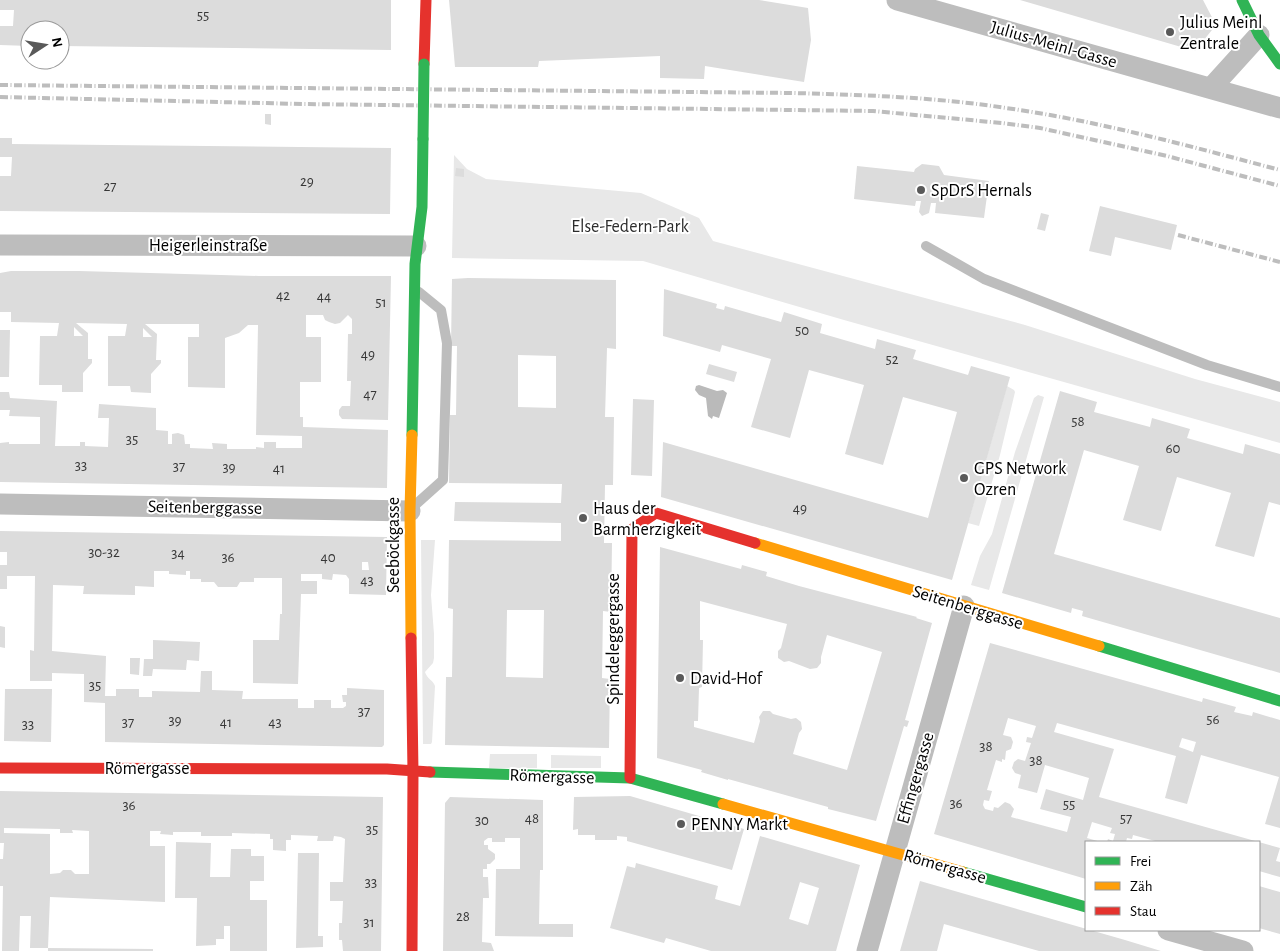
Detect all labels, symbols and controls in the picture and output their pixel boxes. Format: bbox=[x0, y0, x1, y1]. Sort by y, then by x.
house number: 55 bbox=[197, 8, 209, 23]
place label: Julius Meinl Zentrale bbox=[1180, 14, 1262, 53]
street label: Julius-Meinl-Gasse bbox=[989, 18, 1119, 72]
north arrow bbox=[20, 20, 70, 70]
marker: Julius Meinl Zentrale bbox=[1164, 26, 1176, 38]
text: N bbox=[49, 36, 65, 49]
house number: 29 bbox=[300, 174, 314, 189]
house number: 27 bbox=[103, 179, 117, 194]
place label: SpDrS Hernals bbox=[931, 182, 1032, 200]
marker: SpDrS Hernals bbox=[915, 184, 927, 196]
park label: Else-Federn-Park bbox=[571, 218, 689, 236]
street label: Heigerleinstraße bbox=[149, 237, 267, 255]
house number: 42 bbox=[276, 288, 290, 303]
house number: 44 bbox=[317, 289, 331, 304]
house number: 51 bbox=[375, 295, 387, 310]
house number: 50 bbox=[795, 323, 809, 338]
house number: 49 bbox=[361, 347, 375, 362]
house number: 52 bbox=[885, 352, 899, 367]
house number: 47 bbox=[363, 387, 377, 402]
house number: 58 bbox=[1071, 414, 1085, 429]
house number: 35 bbox=[126, 432, 138, 447]
house number: 60 bbox=[1166, 441, 1181, 456]
house number: 33 bbox=[75, 458, 87, 473]
house number: 37 bbox=[173, 459, 185, 474]
house number: 39 bbox=[222, 460, 236, 475]
place label: GPS Network Ozren bbox=[974, 460, 1067, 499]
house number: 41 bbox=[273, 461, 285, 476]
marker: GPS Network Ozren bbox=[958, 472, 970, 484]
street label: Seeböckgasse bbox=[385, 497, 403, 593]
street label: Seitenberggasse bbox=[148, 498, 262, 518]
place label: Haus der Barmherzigkeit bbox=[593, 500, 702, 539]
house number: 49 bbox=[793, 501, 807, 516]
marker: Haus der Barmherzigkeit bbox=[577, 512, 589, 524]
house number: 30-32 bbox=[88, 545, 120, 560]
house number: 34 bbox=[171, 546, 185, 561]
house number: 36 bbox=[221, 550, 235, 565]
house number: 40 bbox=[320, 550, 336, 565]
house number: 43 bbox=[360, 573, 374, 588]
street label: Spindeleggergasse bbox=[605, 573, 623, 705]
street label: Seitenberggasse bbox=[910, 583, 1025, 633]
place label: David-Hof bbox=[690, 670, 763, 688]
marker: David-Hof bbox=[674, 672, 686, 684]
house number: 35 bbox=[89, 678, 101, 693]
house number: 37 bbox=[358, 704, 370, 719]
house number: 56 bbox=[1206, 712, 1220, 727]
house number: 39 bbox=[168, 713, 182, 728]
house number: 37 bbox=[122, 715, 134, 730]
house number: 41 bbox=[220, 715, 232, 730]
house number: 43 bbox=[268, 715, 282, 730]
house number: 33 bbox=[22, 717, 34, 732]
street label: Effingergasse bbox=[894, 730, 938, 826]
house number: 38 bbox=[979, 739, 993, 754]
house number: 38 bbox=[1029, 753, 1043, 768]
street label: Römergasse bbox=[105, 760, 189, 778]
street label: Römergasse bbox=[509, 767, 595, 787]
house number: 36 bbox=[949, 796, 963, 811]
house number: 55 bbox=[1063, 797, 1075, 812]
house number: 36 bbox=[122, 798, 136, 813]
house number: 48 bbox=[525, 811, 539, 826]
house number: 57 bbox=[1120, 811, 1132, 826]
house number: 30 bbox=[475, 813, 489, 828]
place label: PENNY Markt bbox=[691, 816, 788, 834]
marker: PENNY Markt bbox=[675, 818, 687, 830]
house number: 35 bbox=[366, 822, 378, 837]
legend bbox=[1085, 841, 1260, 931]
street label: Römergasse bbox=[901, 847, 988, 887]
text: Frei bbox=[1130, 854, 1151, 869]
house number: 33 bbox=[365, 875, 377, 890]
text: Zäh bbox=[1130, 879, 1153, 894]
text: Stau bbox=[1130, 904, 1157, 919]
house number: 28 bbox=[456, 909, 470, 924]
house number: 31 bbox=[363, 915, 375, 930]

